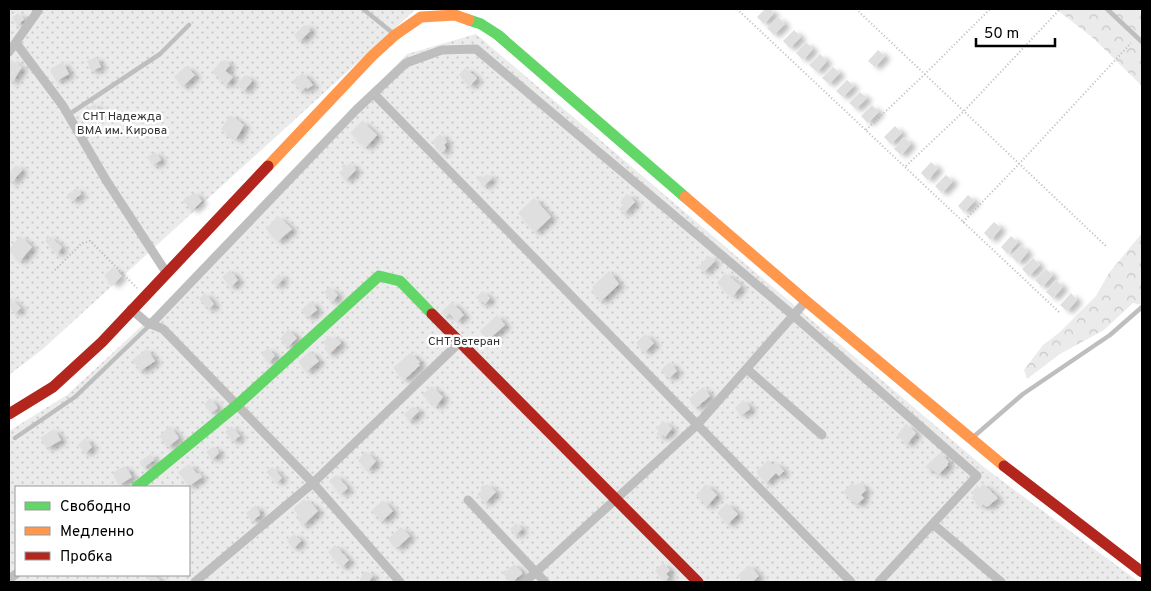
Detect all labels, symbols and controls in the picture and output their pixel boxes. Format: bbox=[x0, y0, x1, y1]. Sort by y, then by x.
scale bar bbox=[976, 15, 1055, 47]
text: 50 m bbox=[984, 25, 1019, 44]
park label: СНТ Надежда ВМА им. Кирова bbox=[77, 109, 167, 139]
park label: СНТ Ветеран bbox=[428, 334, 500, 350]
legend bbox=[15, 486, 190, 576]
text: Свободно bbox=[60, 498, 131, 517]
text: Медленно bbox=[60, 523, 134, 542]
text: Пробка bbox=[60, 548, 112, 567]

